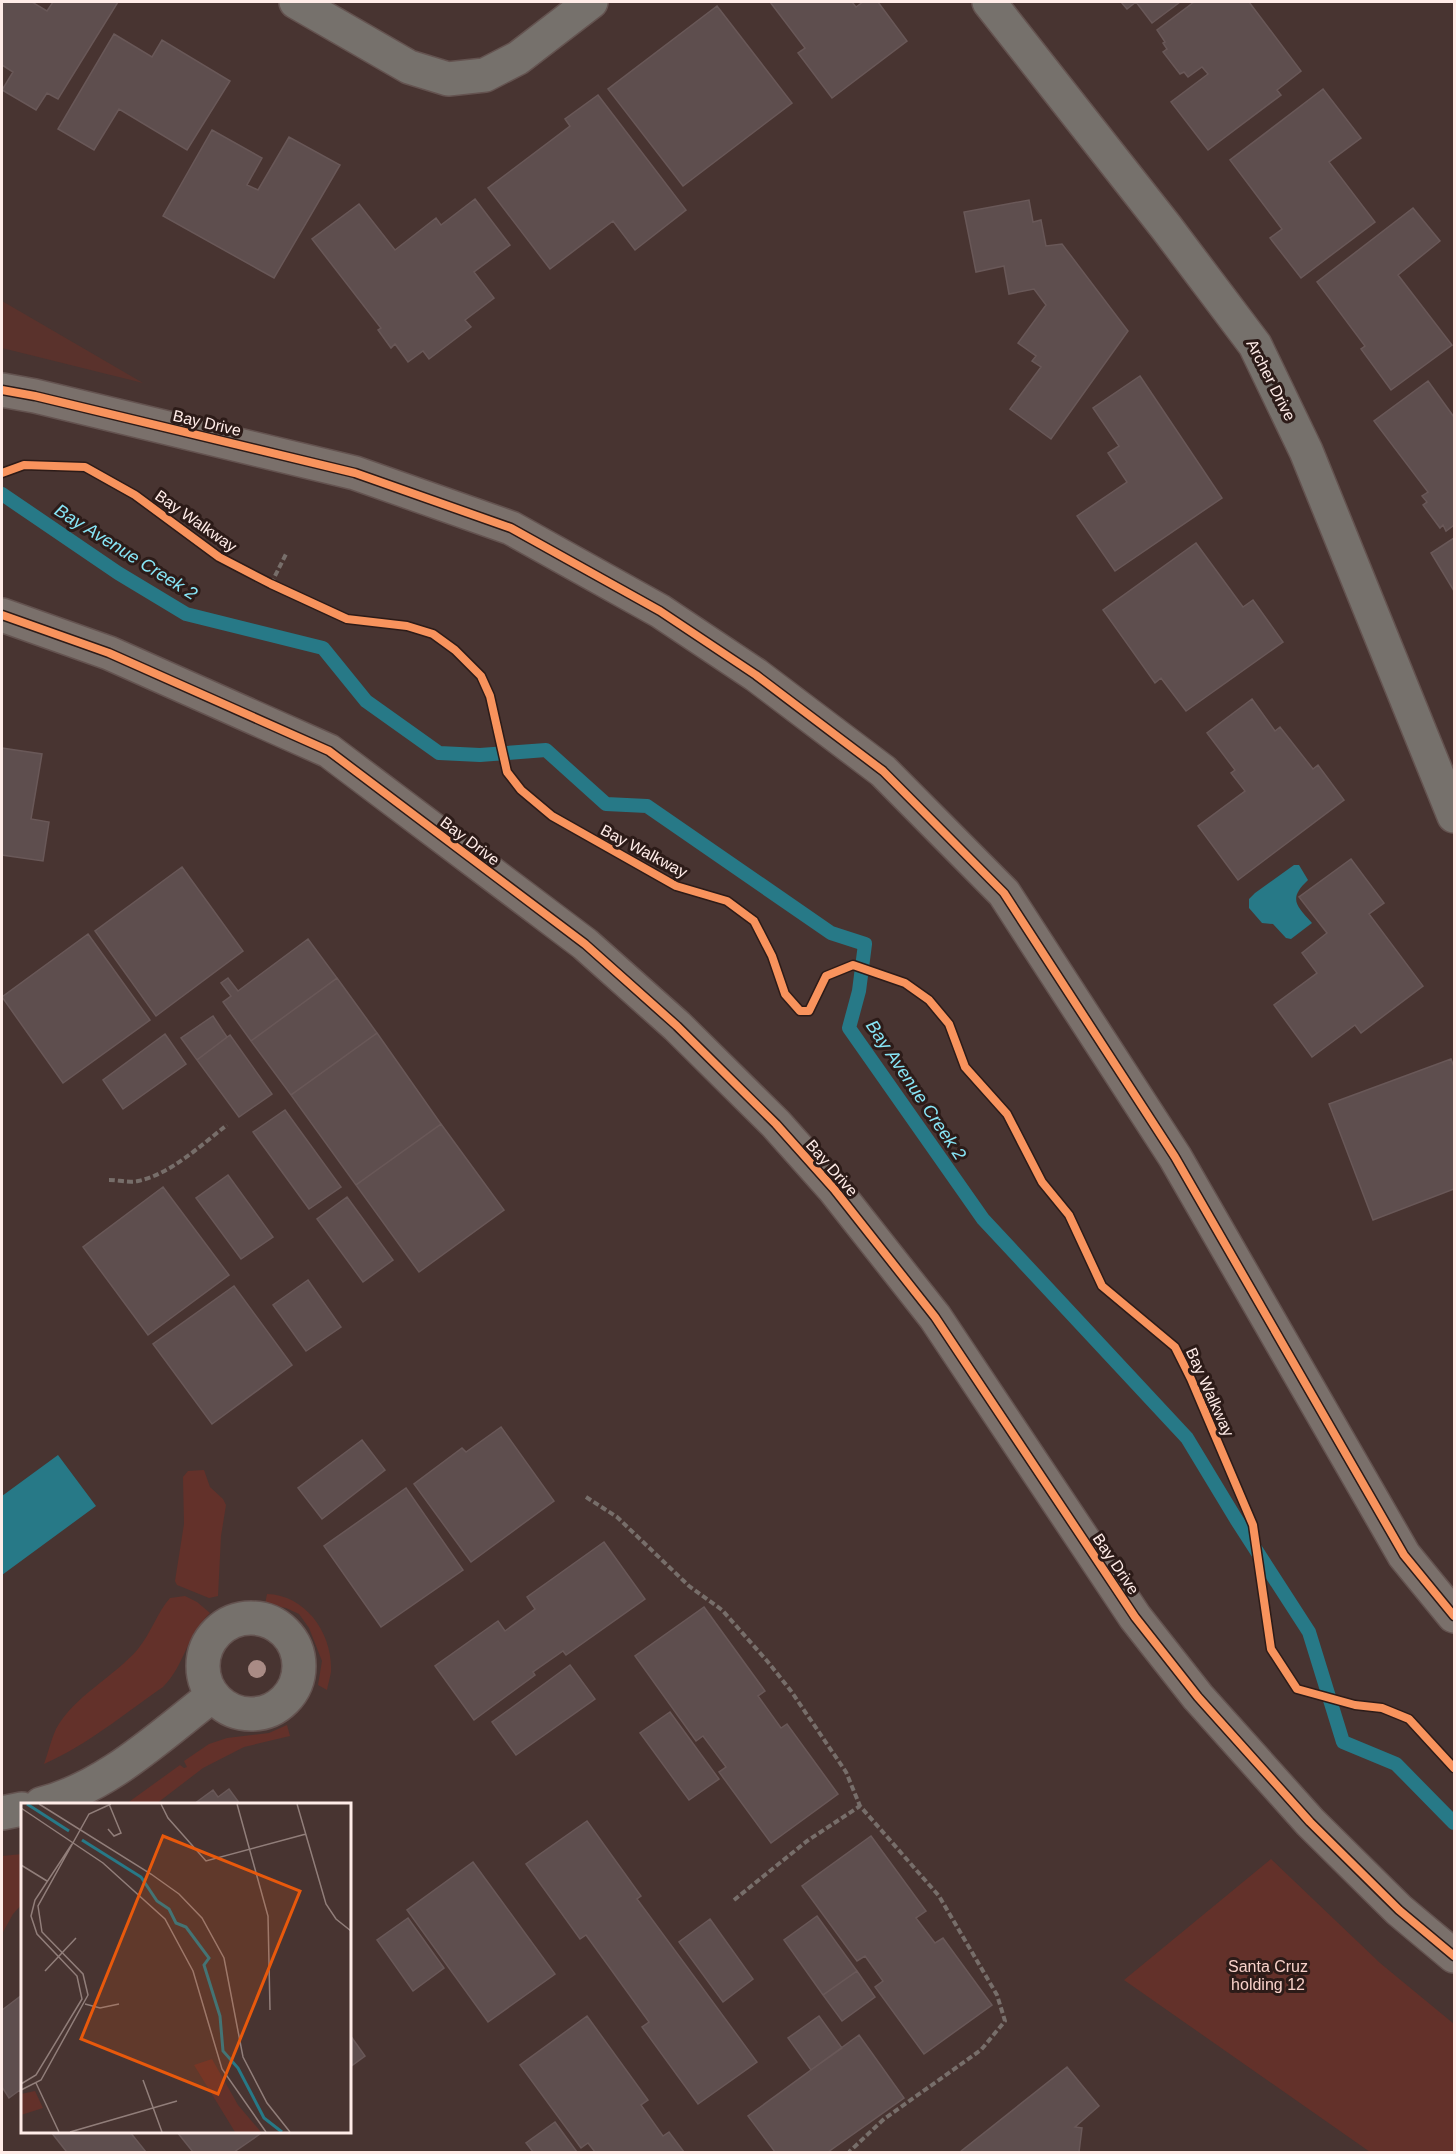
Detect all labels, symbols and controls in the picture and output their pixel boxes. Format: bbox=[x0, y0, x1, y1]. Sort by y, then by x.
street label: Archer Drive bbox=[1243, 337, 1299, 424]
street label: Bay Drive bbox=[171, 407, 243, 439]
street label: Bay Walkway bbox=[152, 487, 240, 555]
water label: Bay Avenue Creek 2 bbox=[51, 500, 201, 604]
street label: Bay Drive bbox=[437, 813, 503, 869]
street label: Bay Walkway bbox=[598, 821, 690, 881]
water label: Bay Avenue Creek 2 bbox=[862, 1016, 970, 1164]
street label: Bay Drive bbox=[803, 1136, 861, 1200]
street label: Bay Walkway bbox=[1183, 1345, 1237, 1439]
street label: Bay Drive bbox=[1090, 1530, 1142, 1598]
inset map bbox=[21, 1803, 351, 2133]
park label: Santa Cruz holding 12 bbox=[1228, 1958, 1308, 1993]

